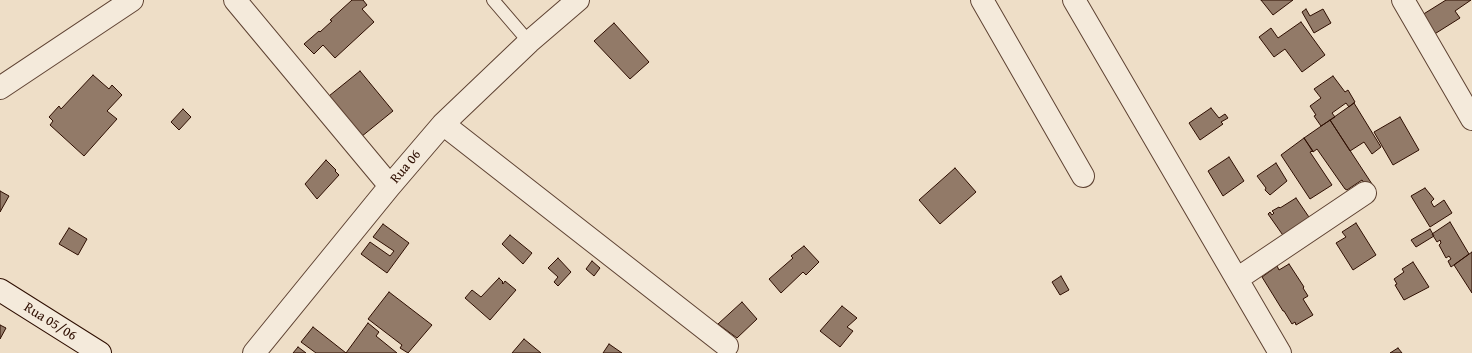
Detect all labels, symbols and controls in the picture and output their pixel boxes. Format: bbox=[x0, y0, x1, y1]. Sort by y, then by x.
street label: Rua 06 bbox=[387, 147, 425, 187]
street label: Rua 05/06 bbox=[21, 299, 79, 345]

